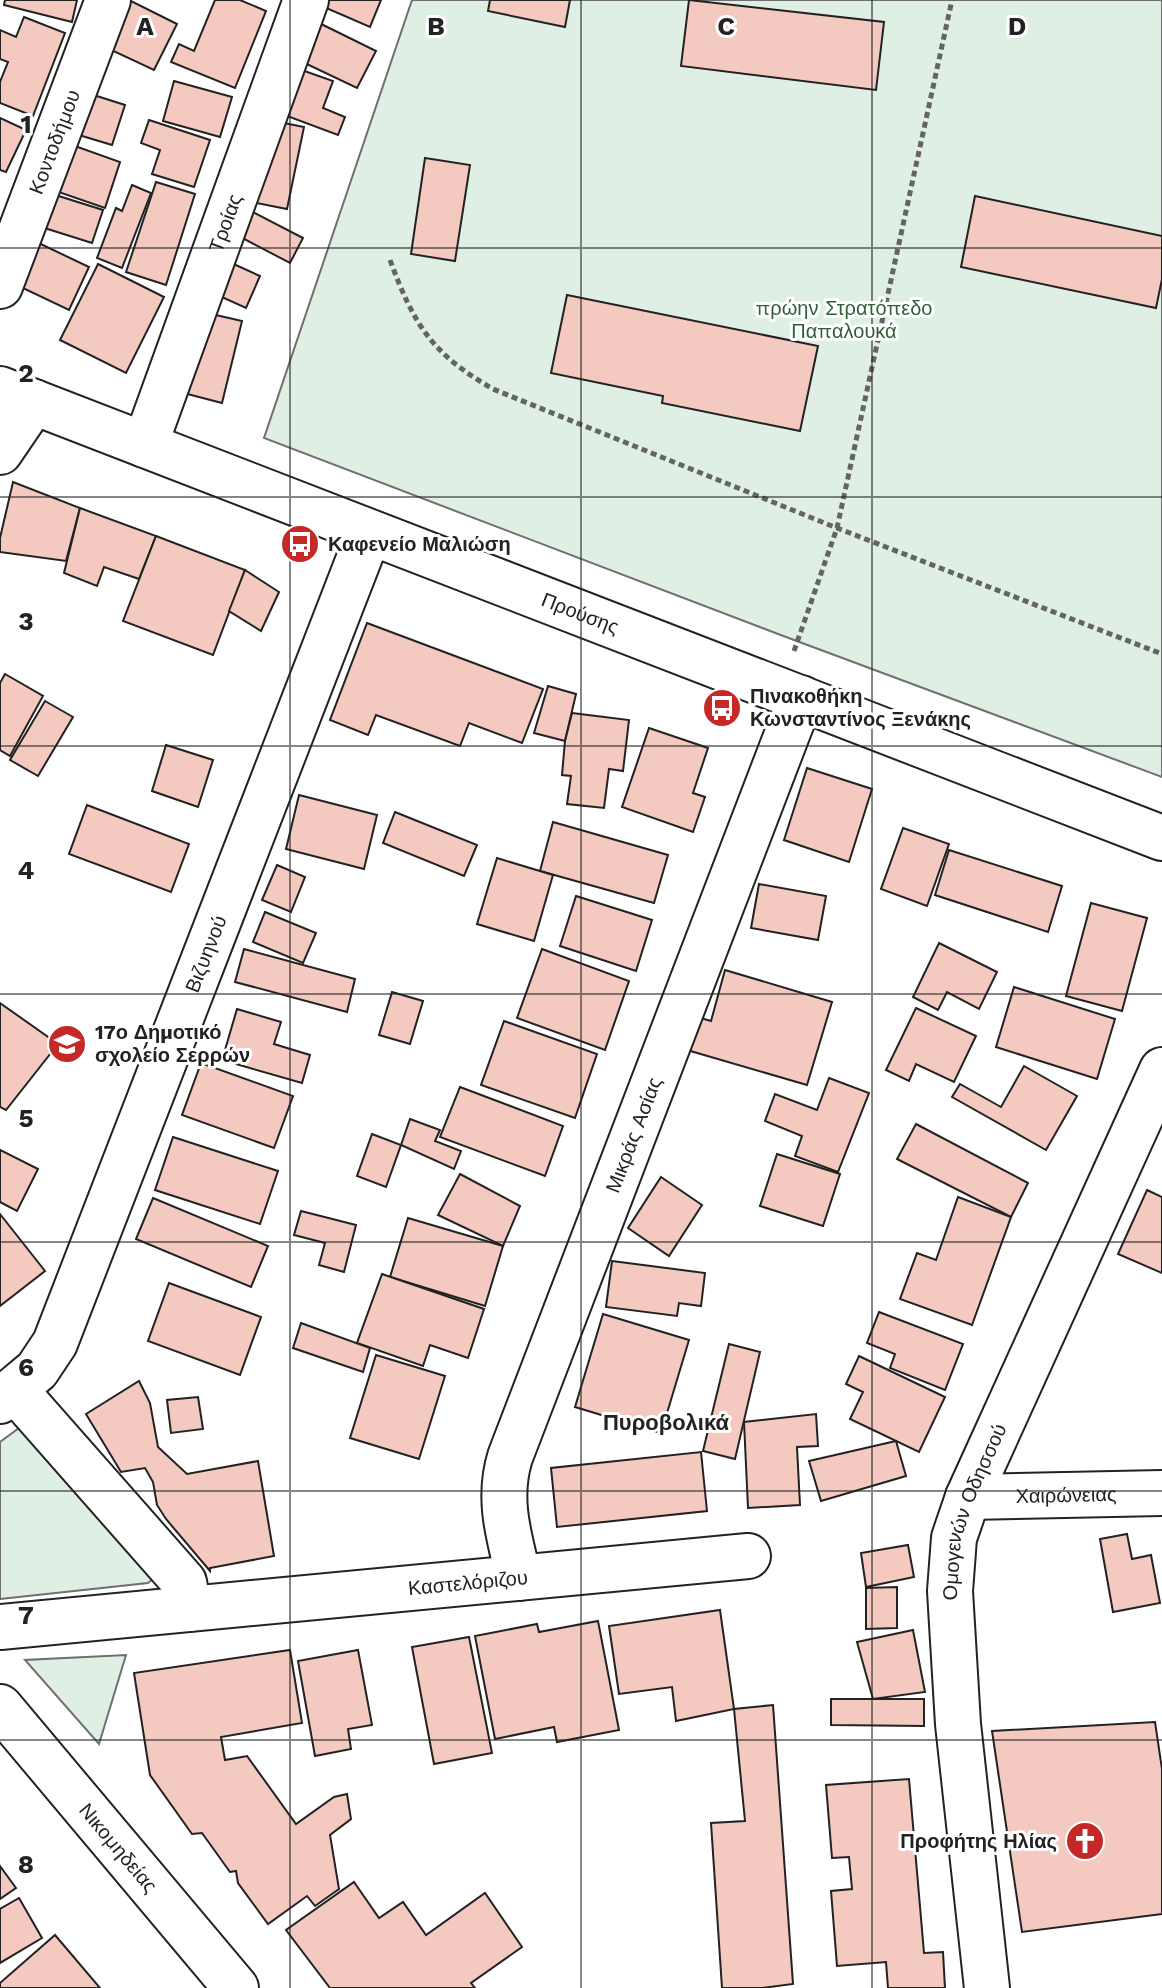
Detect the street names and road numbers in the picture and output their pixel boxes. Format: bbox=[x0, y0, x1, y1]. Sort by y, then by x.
street label: Κοντοδήμου bbox=[24, 86, 85, 198]
street label: Τροίας bbox=[204, 190, 247, 256]
street label: Προύσης bbox=[538, 587, 623, 639]
street label: Βιζυηνού bbox=[180, 912, 232, 996]
street label: Μικράς Ασίας bbox=[600, 1073, 667, 1196]
street label: Ομογενών Οδησσού bbox=[938, 1420, 1012, 1601]
street label: Χαιρώνειας bbox=[1015, 1482, 1117, 1508]
street label: Καστελόριζου bbox=[407, 1565, 529, 1600]
street label: Νικομηδείας bbox=[74, 1798, 163, 1898]

